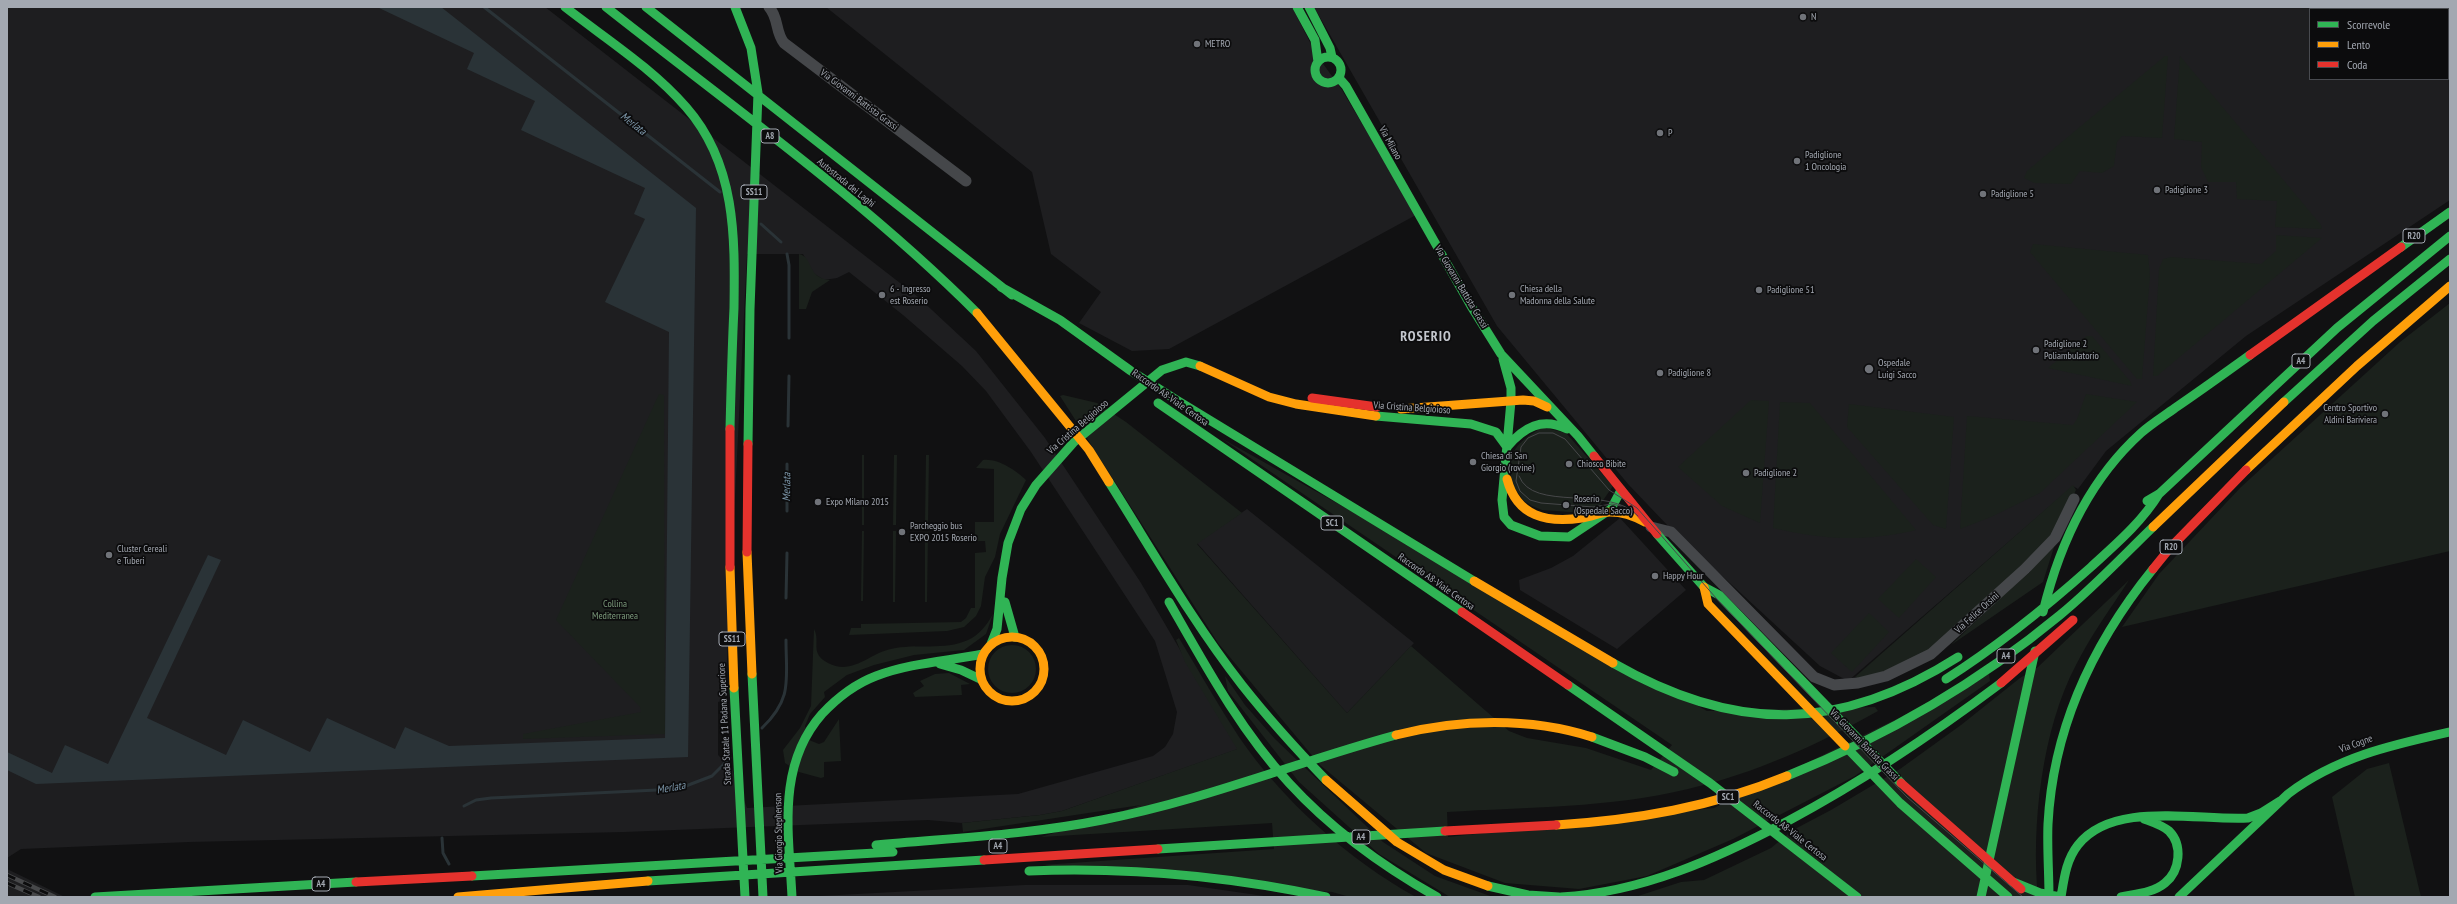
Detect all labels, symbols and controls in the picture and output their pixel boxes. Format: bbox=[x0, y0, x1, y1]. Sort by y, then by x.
legend bbox=[2309, 8, 2449, 80]
place label: N bbox=[1811, 11, 1816, 23]
marker: N bbox=[1798, 12, 1808, 22]
text: Scorrevole bbox=[2347, 17, 2390, 32]
text: Lento bbox=[2347, 37, 2370, 52]
place label: METRO bbox=[1205, 38, 1230, 50]
marker: METRO bbox=[1192, 39, 1202, 49]
text: Coda bbox=[2347, 57, 2367, 72]
street label: Via Giovanni Battista Grassi bbox=[818, 67, 900, 133]
water label: Merlata bbox=[618, 110, 648, 138]
street label: Via Milano bbox=[1376, 124, 1404, 162]
place label: P bbox=[1668, 127, 1673, 139]
marker: P bbox=[1655, 128, 1665, 138]
road number: A8 bbox=[761, 129, 779, 143]
place label: Padiglione 1 Oncologia bbox=[1805, 149, 1846, 172]
street label: Autostrada dei Laghi bbox=[815, 156, 877, 210]
marker: Padiglione 1 Oncologia bbox=[1792, 156, 1802, 166]
place label: Padiglione 3 bbox=[2165, 184, 2208, 196]
road number: SS11 bbox=[741, 185, 767, 199]
marker: Padiglione 3 bbox=[2152, 185, 2162, 195]
place label: Padiglione 5 bbox=[1991, 188, 2034, 200]
marker: Padiglione 5 bbox=[1978, 189, 1988, 199]
road number: R20 bbox=[2403, 229, 2425, 243]
street label: Via Giovanni Battista Grassi bbox=[1432, 243, 1490, 331]
place label: 6 - Ingresso est Roserio bbox=[890, 283, 931, 306]
place label: Chiesa della Madonna della Salute bbox=[1520, 283, 1595, 306]
place label: Padiglione 51 bbox=[1767, 284, 1815, 296]
marker: Padiglione 51 bbox=[1754, 285, 1764, 295]
marker: 6 - Ingresso est Roserio bbox=[877, 290, 887, 300]
marker: Chiesa della Madonna della Salute bbox=[1507, 290, 1517, 300]
district label: ROSERIO bbox=[1400, 329, 1452, 345]
place label: Padiglione 2 Poliambulatorio bbox=[2044, 338, 2099, 362]
marker: Padiglione 2 Poliambulatorio bbox=[2031, 345, 2041, 355]
road number: A4 bbox=[2292, 354, 2310, 368]
place label: Ospedale Luigi Sacco bbox=[1878, 357, 1917, 380]
marker: Ospedale Luigi Sacco bbox=[1863, 363, 1875, 375]
street label: Raccordo A8-Viale Certosa bbox=[1129, 367, 1211, 429]
place label: Padiglione 8 bbox=[1668, 367, 1711, 379]
marker: Padiglione 8 bbox=[1655, 368, 1665, 378]
street label: Via Cristina Belgioioso bbox=[1045, 397, 1111, 457]
street label: Via Cristina Belgioioso bbox=[1373, 399, 1451, 417]
place label: Centro Sportivo Aldini Bariviera bbox=[2323, 402, 2377, 426]
marker: Centro Sportivo Aldini Bariviera bbox=[2380, 409, 2390, 419]
place label: Chiesa di San Giorgio (rovine) bbox=[1481, 450, 1534, 474]
marker: Chiesa di San Giorgio (rovine) bbox=[1468, 457, 1478, 467]
place label: Chiosco Bibite bbox=[1577, 458, 1626, 470]
marker: Chiosco Bibite bbox=[1564, 459, 1574, 469]
place label: Padiglione 2 bbox=[1754, 467, 1797, 479]
marker: Padiglione 2 bbox=[1741, 468, 1751, 478]
water label: Merlata bbox=[780, 472, 794, 502]
place label: Roserio (Ospedale Sacco) bbox=[1574, 493, 1632, 516]
place label: Expo Milano 2015 bbox=[826, 496, 889, 508]
marker: Expo Milano 2015 bbox=[813, 497, 823, 507]
marker: Roserio (Ospedale Sacco) bbox=[1561, 500, 1571, 510]
road number: SC1 bbox=[1321, 516, 1343, 530]
place label: Parcheggio bus EXPO 2015 Roserio bbox=[910, 520, 977, 544]
marker: Parcheggio bus EXPO 2015 Roserio bbox=[897, 527, 907, 537]
road number: R20 bbox=[2160, 540, 2182, 554]
place label: Cluster Cereali e Tuberi bbox=[117, 543, 167, 566]
marker: Cluster Cereali e Tuberi bbox=[104, 550, 114, 560]
street label: Raccordo A8-Viale Certosa bbox=[1395, 551, 1477, 613]
place label: Happy Hour bbox=[1663, 570, 1704, 582]
marker: Happy Hour bbox=[1650, 571, 1660, 581]
street label: Via Felice Orsini bbox=[1952, 590, 2002, 636]
park label: Collina Mediterranea bbox=[592, 598, 638, 622]
road number: SS11 bbox=[719, 632, 745, 646]
road number: A4 bbox=[1997, 649, 2015, 663]
street label: Strada Statale 11 Padana Superiore bbox=[716, 663, 734, 785]
street label: Via Giovanni Battista Grassi bbox=[1827, 707, 1901, 783]
street label: Via Cogne bbox=[2338, 732, 2374, 756]
water label: Merlata bbox=[656, 779, 686, 797]
road number: SC1 bbox=[1717, 790, 1739, 804]
street label: Via Giorgio Stephenson bbox=[772, 793, 786, 873]
street label: Raccordo A8-Viale Certosa bbox=[1751, 798, 1829, 864]
road number: A4 bbox=[1352, 830, 1370, 844]
road number: A4 bbox=[989, 839, 1007, 853]
road number: A4 bbox=[312, 877, 330, 891]

